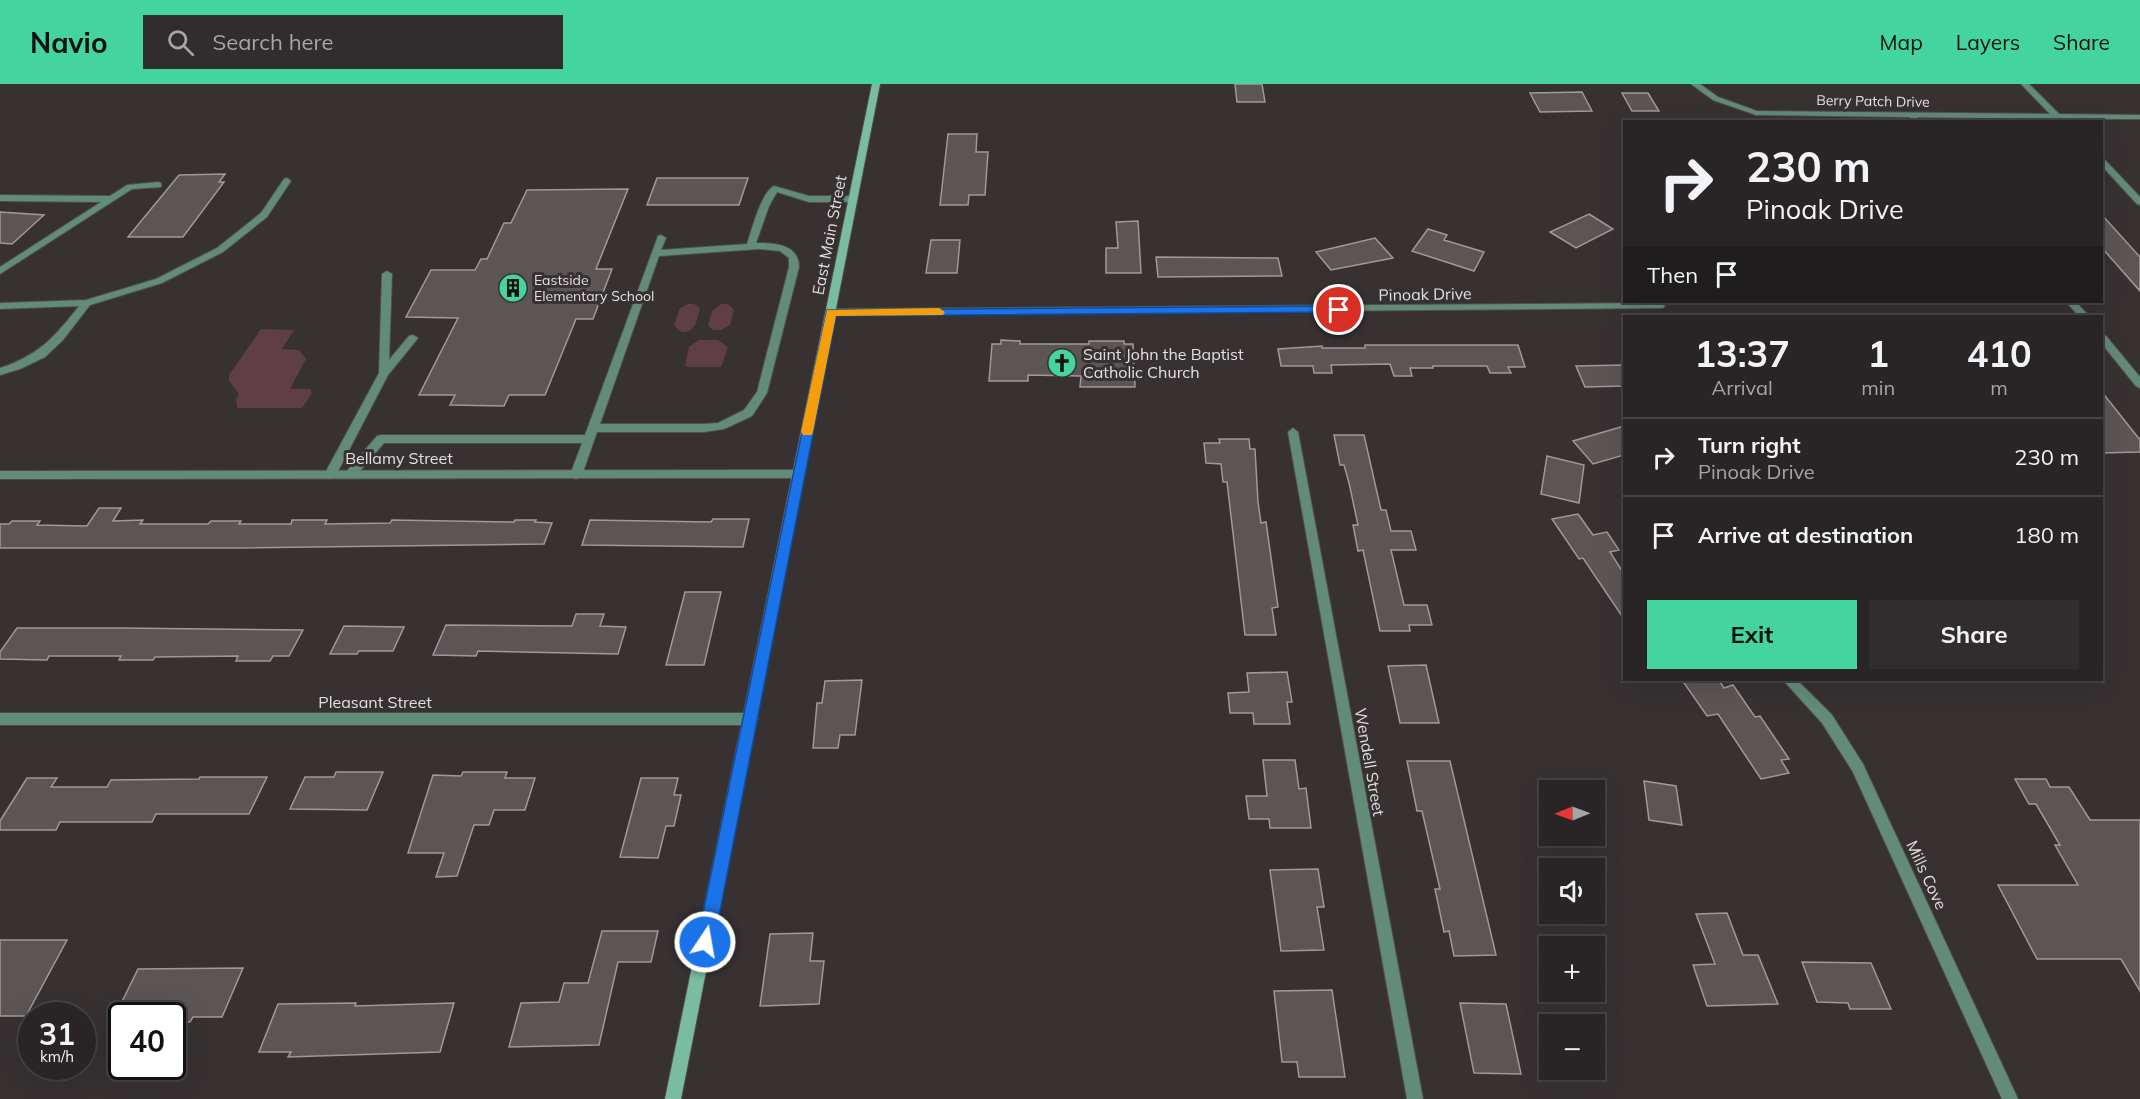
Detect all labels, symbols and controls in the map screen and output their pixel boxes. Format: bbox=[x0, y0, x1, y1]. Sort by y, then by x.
search box bbox=[143, 15, 563, 69]
text: Navio bbox=[30, 25, 107, 60]
icon: search bbox=[164, 26, 197, 59]
text: Search here bbox=[212, 28, 333, 56]
text: Map bbox=[1880, 29, 1923, 55]
text: Layers bbox=[1956, 29, 2020, 55]
text: Share bbox=[2053, 29, 2110, 55]
street label: Berry Patch Drive bbox=[1816, 91, 1930, 111]
text: 230 m bbox=[1746, 140, 1871, 193]
icon: right bbox=[1647, 144, 1725, 222]
street label: East Main Street bbox=[808, 173, 850, 297]
text: Pinoak Drive bbox=[1746, 192, 1904, 226]
icon: arrive bbox=[1710, 258, 1743, 291]
text: Then bbox=[1647, 261, 1698, 289]
place label: Eastside Elementary School bbox=[534, 271, 654, 305]
building icon: Eastside Elementary School bbox=[497, 272, 529, 304]
street label: Pinoak Drive bbox=[1378, 283, 1472, 305]
pin bbox=[1313, 284, 1364, 335]
icon: arrive bbox=[1322, 293, 1355, 326]
text: 13:37 bbox=[1694, 331, 1790, 376]
text: 1 bbox=[1867, 331, 1889, 376]
text: 410 bbox=[1967, 331, 2032, 376]
place label: Saint John the Baptist Catholic Church bbox=[1083, 344, 1244, 382]
church icon: Saint John the Baptist Catholic Church bbox=[1046, 347, 1078, 379]
text: Arrival bbox=[1712, 375, 1773, 400]
text: min bbox=[1861, 375, 1895, 400]
text: m bbox=[1990, 375, 2008, 400]
text: Turn right bbox=[1698, 431, 1801, 459]
icon: right bbox=[1647, 441, 1680, 474]
text: 230 m bbox=[2014, 443, 2079, 471]
street label: Bellamy Street bbox=[345, 448, 453, 468]
text: Pinoak Drive bbox=[1698, 459, 1815, 484]
icon: arrive bbox=[1647, 519, 1680, 552]
text: Arrive at destination bbox=[1698, 521, 1913, 549]
text: 180 m bbox=[2014, 521, 2079, 549]
button: Exit bbox=[1647, 600, 1857, 669]
button: Share bbox=[1869, 600, 2079, 669]
street label: Pleasant Street bbox=[318, 692, 432, 712]
street label: Wendell Street bbox=[1351, 706, 1389, 818]
north arrow bbox=[1539, 780, 1605, 846]
map controls bbox=[1539, 780, 1605, 1080]
street label: Mills Cove bbox=[1902, 837, 1952, 913]
button: sound bbox=[1539, 858, 1605, 924]
position arrow bbox=[673, 910, 737, 974]
button: + bbox=[1539, 936, 1605, 1002]
speed limit sign: 40 bbox=[108, 1002, 186, 1080]
button: − bbox=[1539, 1014, 1605, 1080]
text: 31 bbox=[39, 1015, 75, 1053]
text: km/h bbox=[40, 1047, 74, 1066]

